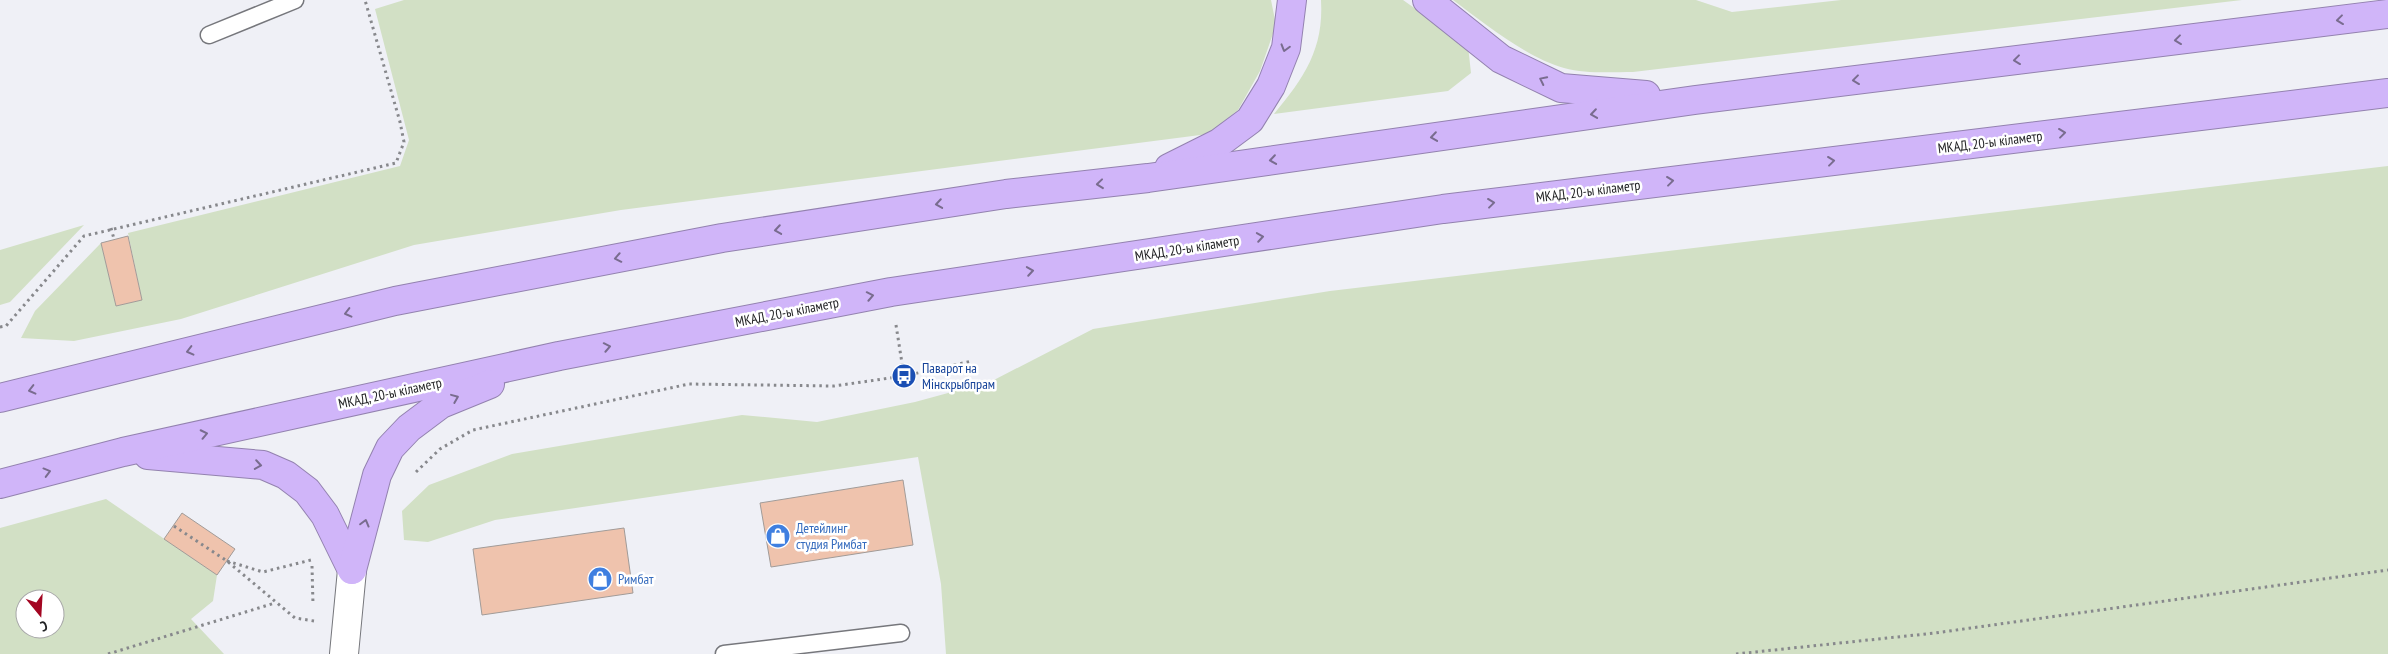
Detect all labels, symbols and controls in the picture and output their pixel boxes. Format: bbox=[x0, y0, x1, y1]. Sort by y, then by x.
one-way arrow bbox=[2335, 14, 2343, 25]
one-way arrow bbox=[2174, 34, 2182, 45]
one-way arrow bbox=[1280, 44, 1291, 52]
one-way arrow bbox=[2013, 54, 2021, 65]
one-way arrow bbox=[1851, 74, 1859, 85]
one-way arrow bbox=[1540, 76, 1549, 86]
one-way arrow bbox=[1590, 108, 1598, 119]
street label: МКАД, 20-ы кіламетр bbox=[1937, 127, 2043, 157]
one-way arrow bbox=[2058, 128, 2066, 139]
one-way arrow bbox=[1429, 131, 1437, 142]
one-way arrow bbox=[1268, 155, 1277, 165]
one-way arrow bbox=[1827, 157, 1835, 167]
street label: МКАД, 20-ы кіламетр bbox=[1535, 176, 1641, 206]
one-way arrow bbox=[1666, 176, 1674, 187]
one-way arrow bbox=[1096, 178, 1104, 189]
one-way arrow bbox=[1487, 198, 1495, 209]
one-way arrow bbox=[934, 199, 943, 209]
one-way arrow bbox=[774, 224, 783, 234]
street label: МКАД, 20-ы кіламетр bbox=[1134, 231, 1240, 265]
one-way arrow bbox=[1256, 232, 1264, 242]
one-way arrow bbox=[614, 253, 623, 263]
one-way arrow bbox=[1026, 267, 1035, 277]
one-way arrow bbox=[865, 292, 874, 302]
street label: МКАД, 20-ы кіламетр bbox=[734, 293, 840, 331]
one-way arrow bbox=[343, 307, 352, 318]
one-way arrow bbox=[603, 342, 611, 352]
one-way arrow bbox=[186, 346, 194, 356]
place label: Паварот на Мінскрыбпрам bbox=[922, 359, 995, 393]
bus stop icon: Паварот на Мінскрыбпрам bbox=[891, 363, 917, 389]
street label: МКАД, 20-ы кіламетр bbox=[337, 373, 443, 413]
one-way arrow bbox=[28, 384, 37, 395]
one-way arrow bbox=[451, 394, 459, 404]
one-way arrow bbox=[200, 429, 209, 440]
one-way arrow bbox=[254, 459, 263, 469]
one-way arrow bbox=[43, 467, 52, 478]
one-way arrow bbox=[359, 519, 369, 527]
place label: Детейлинг студия Римбат bbox=[796, 519, 867, 553]
shop icon: Детейлинг студия Римбат bbox=[765, 523, 791, 549]
shop icon: Римбат bbox=[587, 566, 613, 592]
place label: Римбат bbox=[618, 570, 654, 588]
north arrow bbox=[15, 589, 65, 639]
text: С bbox=[38, 617, 50, 636]

